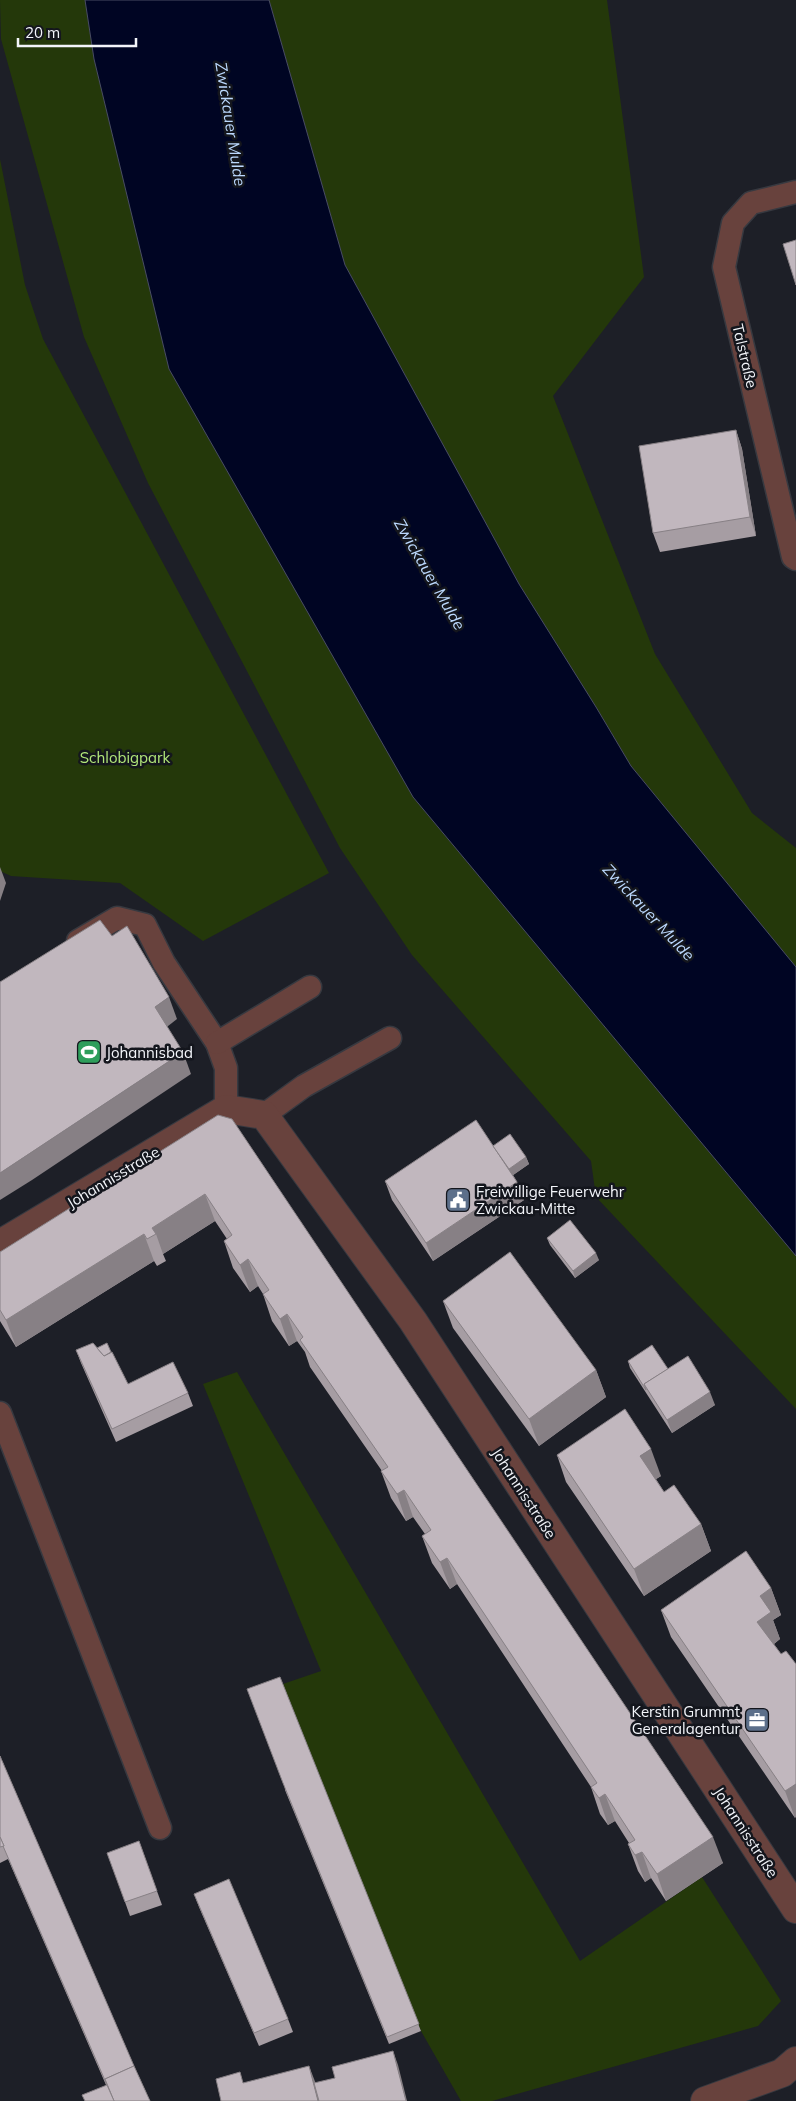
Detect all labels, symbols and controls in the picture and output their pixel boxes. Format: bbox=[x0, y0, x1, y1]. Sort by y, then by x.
scale bar bbox=[18, 15, 135, 47]
text: 20 m bbox=[25, 23, 60, 42]
water label: Zwickauer Mulde bbox=[211, 60, 251, 188]
street label: Talstraße bbox=[728, 322, 762, 390]
water label: Zwickauer Mulde bbox=[390, 515, 470, 634]
park label: Schlobigpark bbox=[80, 748, 171, 767]
water label: Zwickauer Mulde bbox=[599, 859, 699, 965]
sports icon: Johannisbad bbox=[76, 1039, 102, 1065]
place label: Johannisbad bbox=[106, 1043, 193, 1062]
street label: Johannisstraße bbox=[63, 1142, 163, 1212]
place label: Freiwillige Feuerwehr Zwickau-Mitte bbox=[476, 1182, 625, 1218]
public building icon: Freiwillige Feuerwehr Zwickau-Mitte bbox=[445, 1187, 471, 1213]
street label: Johannisstraße bbox=[488, 1444, 560, 1542]
place label: Kerstin Grummt Generalagentur bbox=[632, 1702, 741, 1738]
office icon: Kerstin Grummt Generalagentur bbox=[744, 1707, 770, 1733]
street label: Johannisstraße bbox=[710, 1783, 782, 1881]

